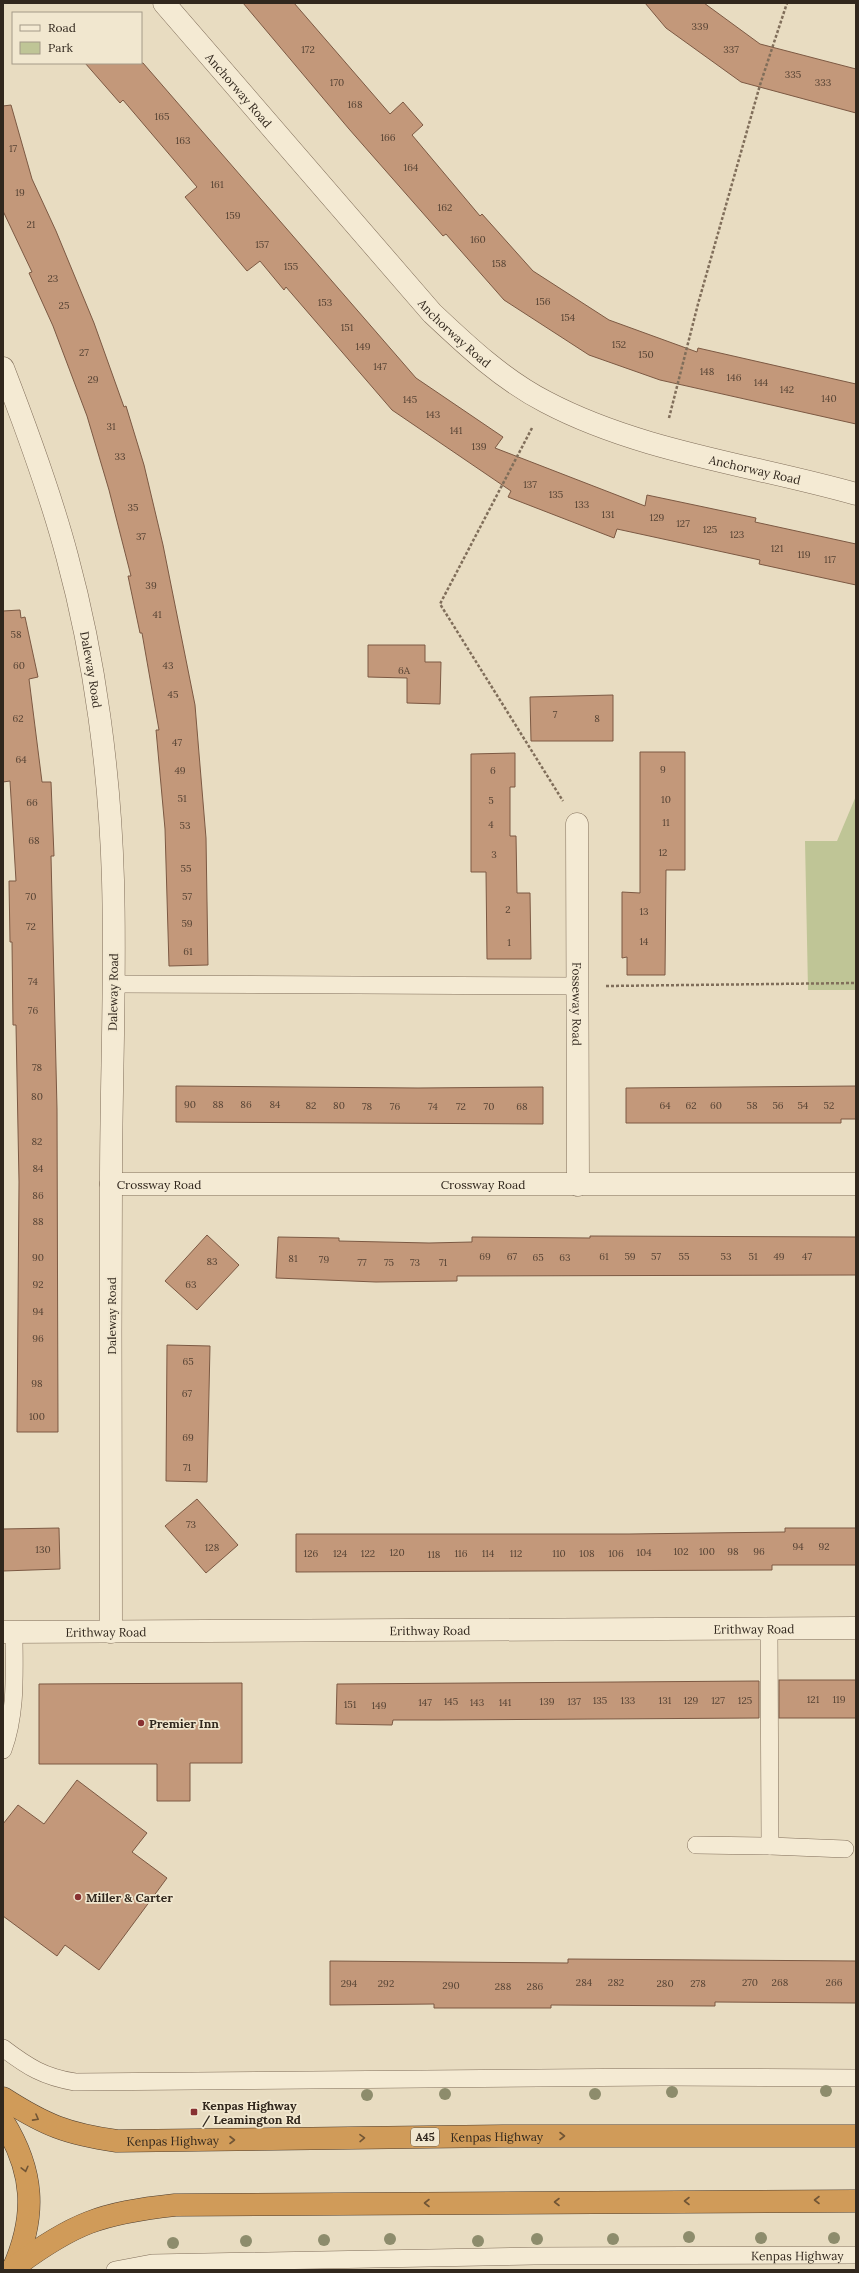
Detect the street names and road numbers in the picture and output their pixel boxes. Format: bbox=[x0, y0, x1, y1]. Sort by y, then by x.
street label: Anchorway Road bbox=[202, 49, 276, 130]
street label: Anchorway Road bbox=[415, 295, 494, 370]
street label: Anchorway Road bbox=[707, 451, 802, 487]
street label: Daleway Road bbox=[77, 630, 106, 709]
street label: Daleway Road bbox=[105, 953, 121, 1031]
street label: Fosseway Road bbox=[570, 962, 585, 1046]
street label: Crossway Road bbox=[117, 1177, 201, 1192]
street label: Crossway Road bbox=[441, 1177, 525, 1192]
street label: Daleway Road bbox=[104, 1277, 119, 1355]
street label: Erithway Road bbox=[713, 1621, 795, 1636]
street label: Erithway Road bbox=[389, 1622, 471, 1638]
street label: Erithway Road bbox=[65, 1624, 147, 1639]
road number: A45 bbox=[411, 2128, 439, 2146]
street label: Kenpas Highway bbox=[450, 2128, 544, 2144]
street label: Kenpas Highway bbox=[126, 2132, 220, 2148]
street label: Kenpas Highway bbox=[751, 2248, 844, 2263]

